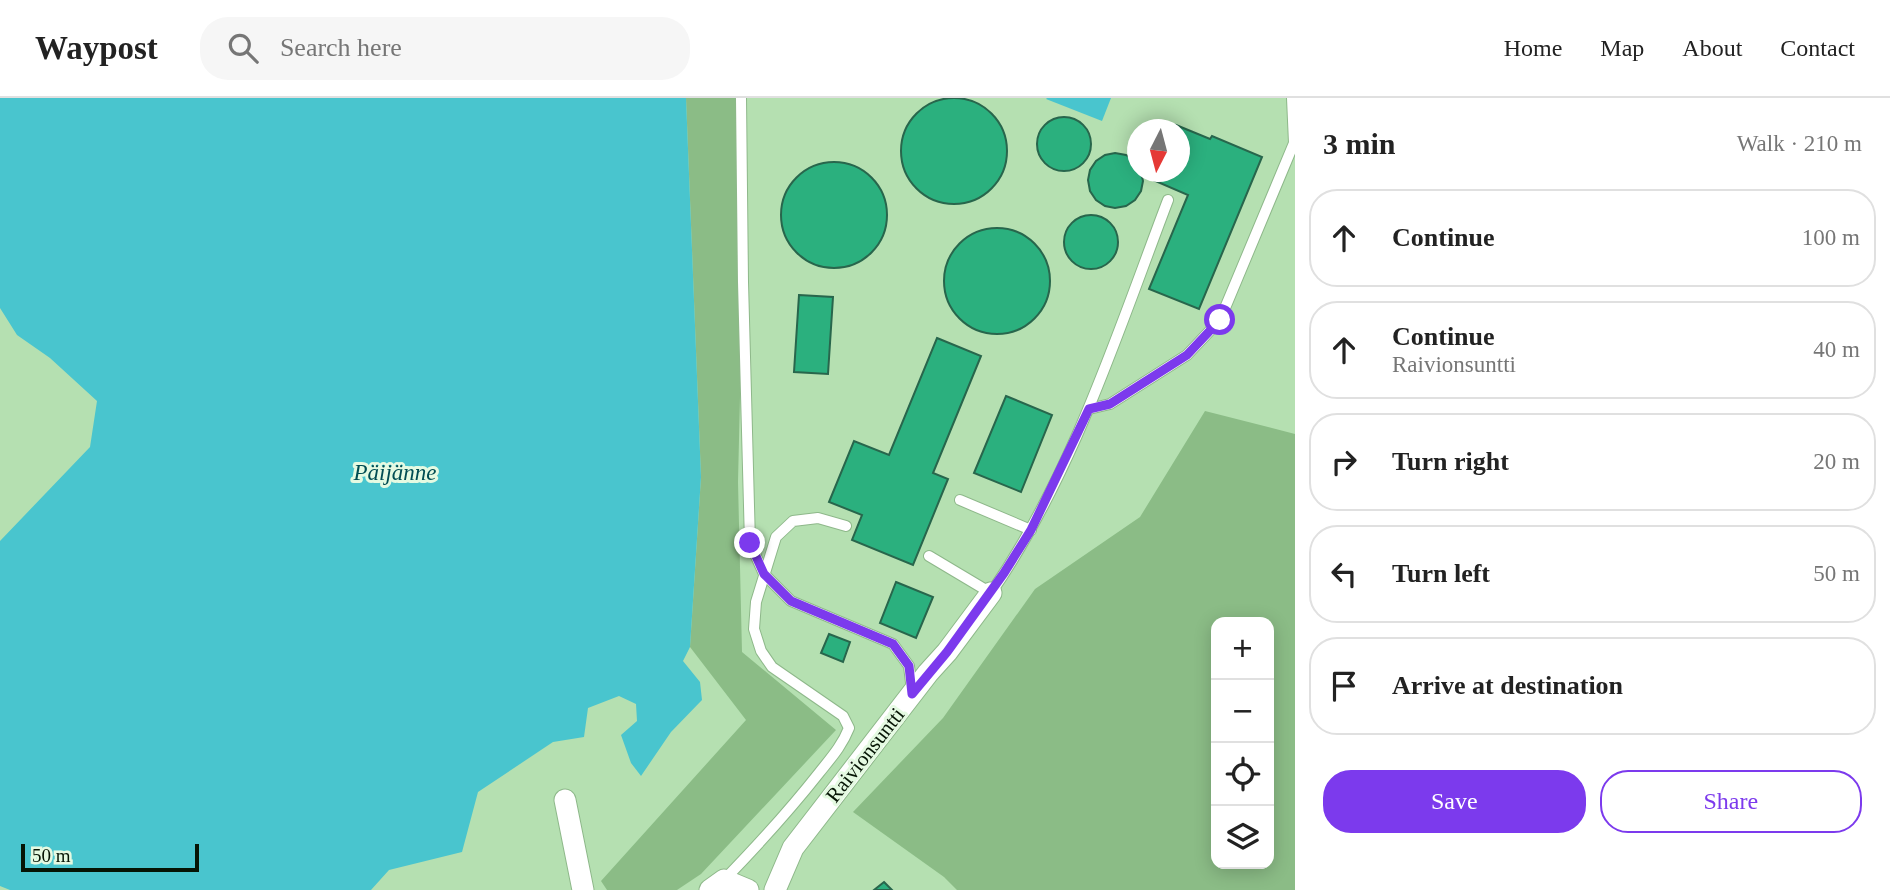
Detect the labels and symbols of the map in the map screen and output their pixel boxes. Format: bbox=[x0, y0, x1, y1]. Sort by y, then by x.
north arrow bbox=[1127, 119, 1190, 182]
route start bbox=[1204, 304, 1235, 335]
water label: Päijänne bbox=[352, 460, 437, 485]
route end bbox=[734, 527, 765, 558]
street label: Raivionsuntti bbox=[821, 703, 909, 807]
scale bar bbox=[21, 841, 200, 873]

